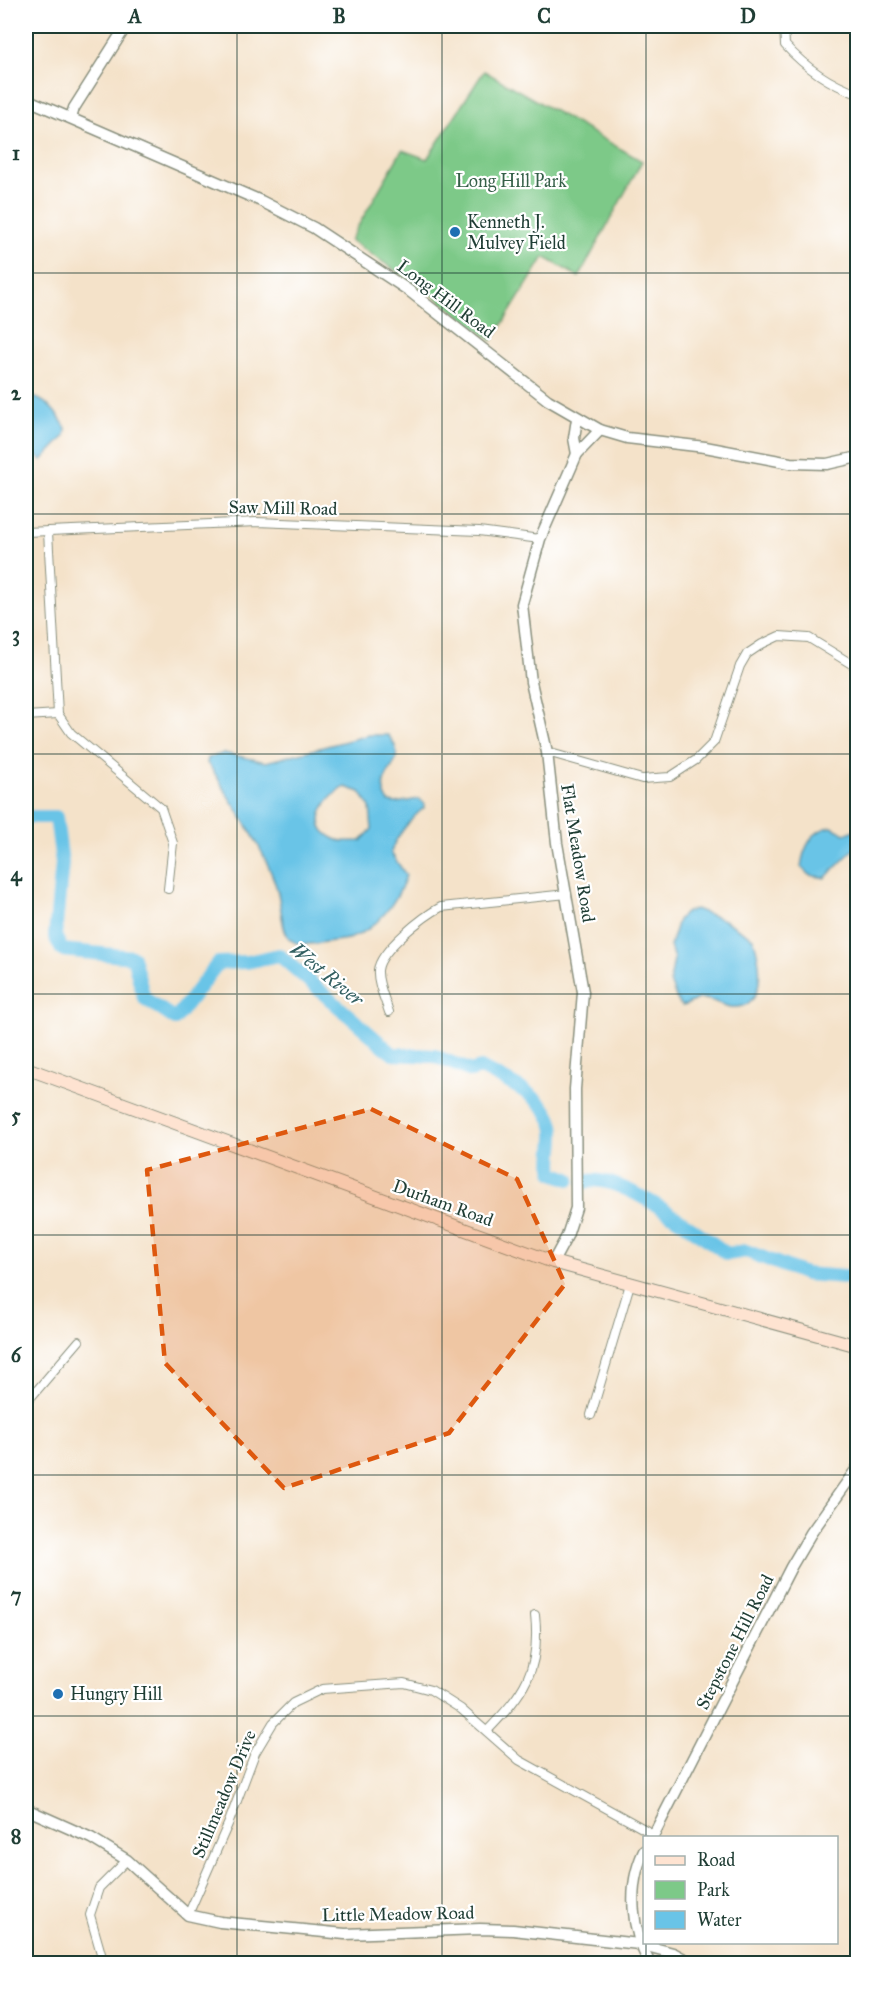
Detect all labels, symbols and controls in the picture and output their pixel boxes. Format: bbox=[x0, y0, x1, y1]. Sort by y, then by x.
text: A bbox=[126, 4, 142, 28]
text: B bbox=[332, 4, 346, 28]
text: C bbox=[537, 4, 551, 28]
text: D bbox=[740, 4, 756, 28]
text: 1 bbox=[12, 141, 20, 165]
park label: Long Hill Park bbox=[455, 170, 567, 193]
place label: Kenneth J. Mulvey Field bbox=[467, 211, 566, 254]
marker: Kenneth J. Mulvey Field bbox=[448, 225, 462, 239]
street label: Long Hill Road bbox=[392, 255, 499, 344]
text: 2 bbox=[11, 381, 22, 405]
street label: Saw Mill Road bbox=[228, 496, 338, 520]
text: 3 bbox=[12, 622, 20, 647]
street label: Flat Meadow Road bbox=[556, 782, 600, 924]
text: 4 bbox=[10, 862, 22, 887]
water label: West River bbox=[285, 937, 370, 1012]
text: 5 bbox=[11, 1103, 21, 1127]
street label: Durham Road bbox=[390, 1175, 496, 1231]
text: 6 bbox=[11, 1343, 23, 1367]
street label: Stepstone Hill Road bbox=[691, 1571, 779, 1713]
text: 7 bbox=[11, 1583, 22, 1607]
place label: Hungry Hill bbox=[70, 1683, 163, 1706]
marker: Hungry Hill bbox=[51, 1687, 65, 1701]
street label: Stillmeadow Drive bbox=[187, 1727, 261, 1861]
text: 8 bbox=[11, 1824, 21, 1848]
legend bbox=[643, 1836, 838, 1944]
text: Road bbox=[697, 1849, 735, 1871]
text: Park bbox=[697, 1879, 730, 1901]
street label: Little Meadow Road bbox=[321, 1902, 475, 1926]
text: Water bbox=[697, 1909, 742, 1931]

